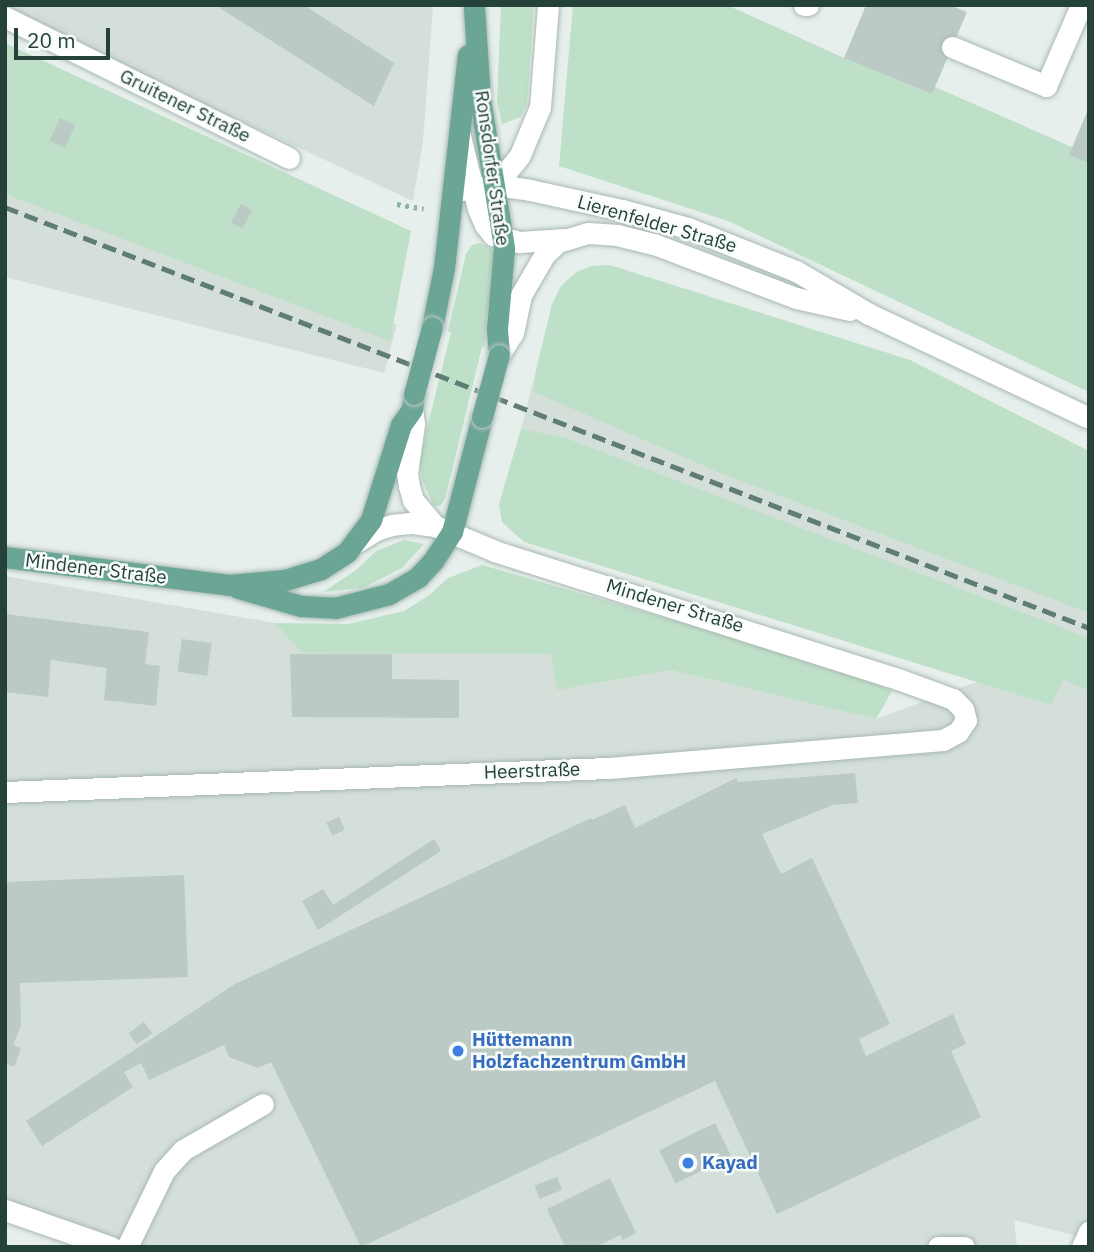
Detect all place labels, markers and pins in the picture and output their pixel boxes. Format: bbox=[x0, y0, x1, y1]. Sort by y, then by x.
place label: Hüttemann Holzfachzentrum GmbH bbox=[472, 1029, 686, 1073]
marker: Hüttemann Holzfachzentrum GmbH bbox=[450, 1043, 466, 1059]
place label: Kayad bbox=[702, 1152, 758, 1174]
marker: Kayad bbox=[680, 1155, 696, 1171]

